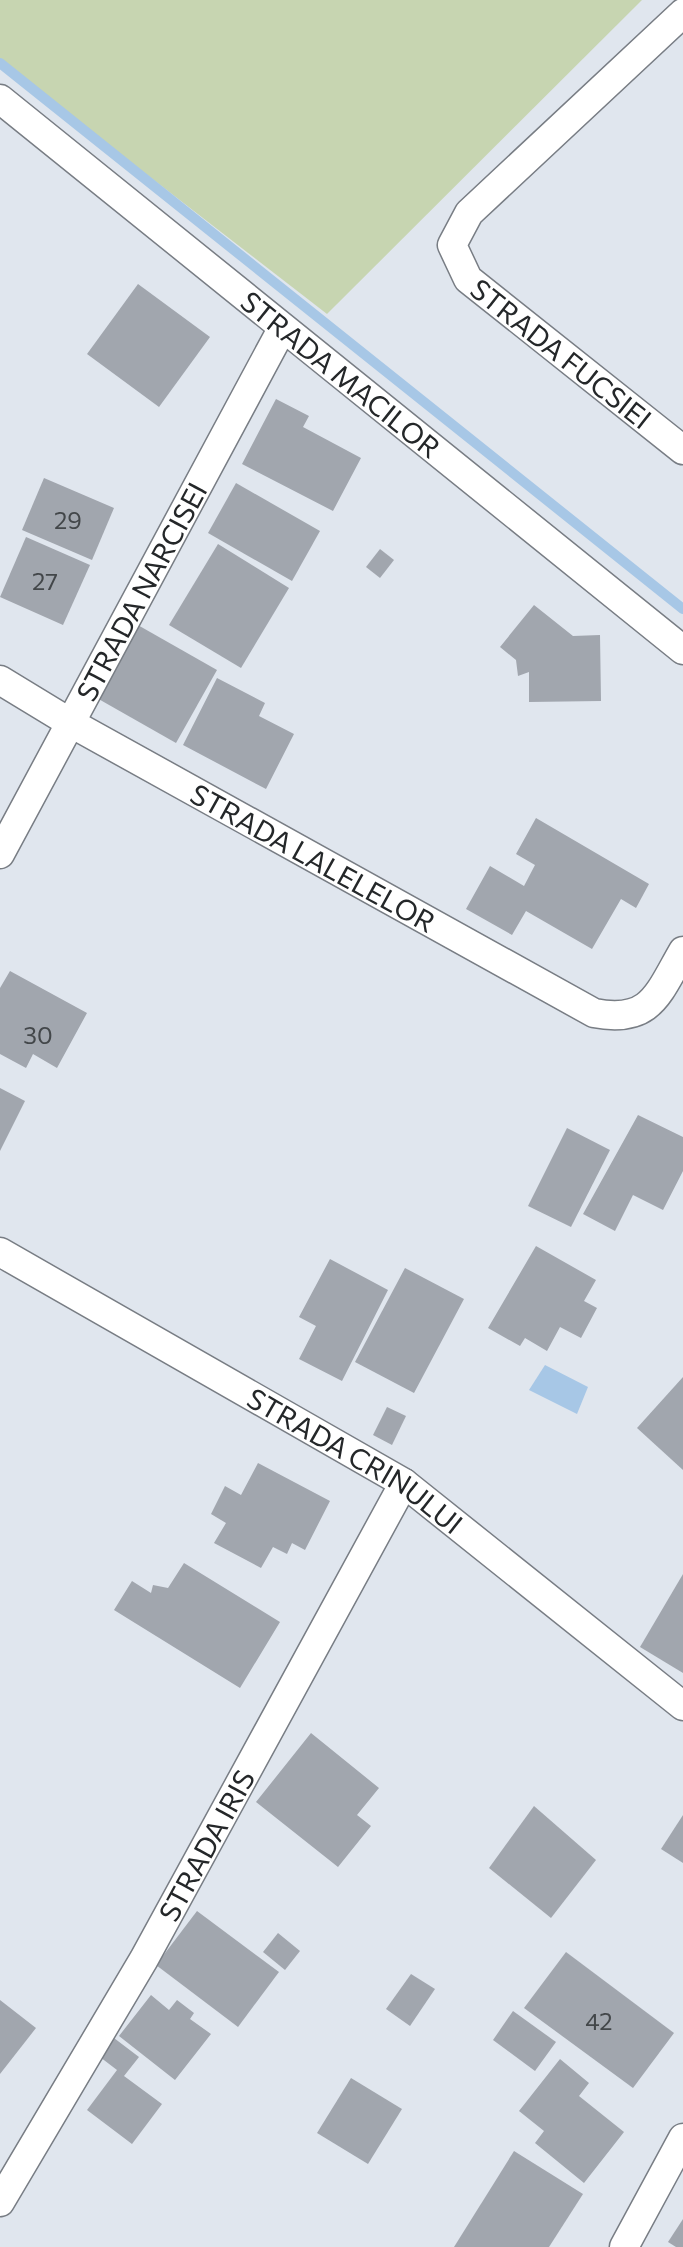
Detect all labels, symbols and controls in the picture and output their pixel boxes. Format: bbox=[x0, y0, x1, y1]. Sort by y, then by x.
street label: STRADA FUCSIEI bbox=[464, 271, 658, 435]
street label: STRADA MACILOR bbox=[234, 284, 447, 465]
street label: STRADA NARCISEI bbox=[68, 476, 214, 707]
house number: 29 bbox=[54, 505, 82, 534]
house number: 27 bbox=[32, 566, 58, 595]
street label: STRADA LALELELOR bbox=[185, 776, 441, 939]
house number: 30 bbox=[23, 1020, 53, 1049]
street label: STRADA CRINULUI bbox=[242, 1380, 470, 1540]
street label: STRADA IRIS bbox=[151, 1764, 261, 1927]
house number: 42 bbox=[585, 2006, 613, 2035]

